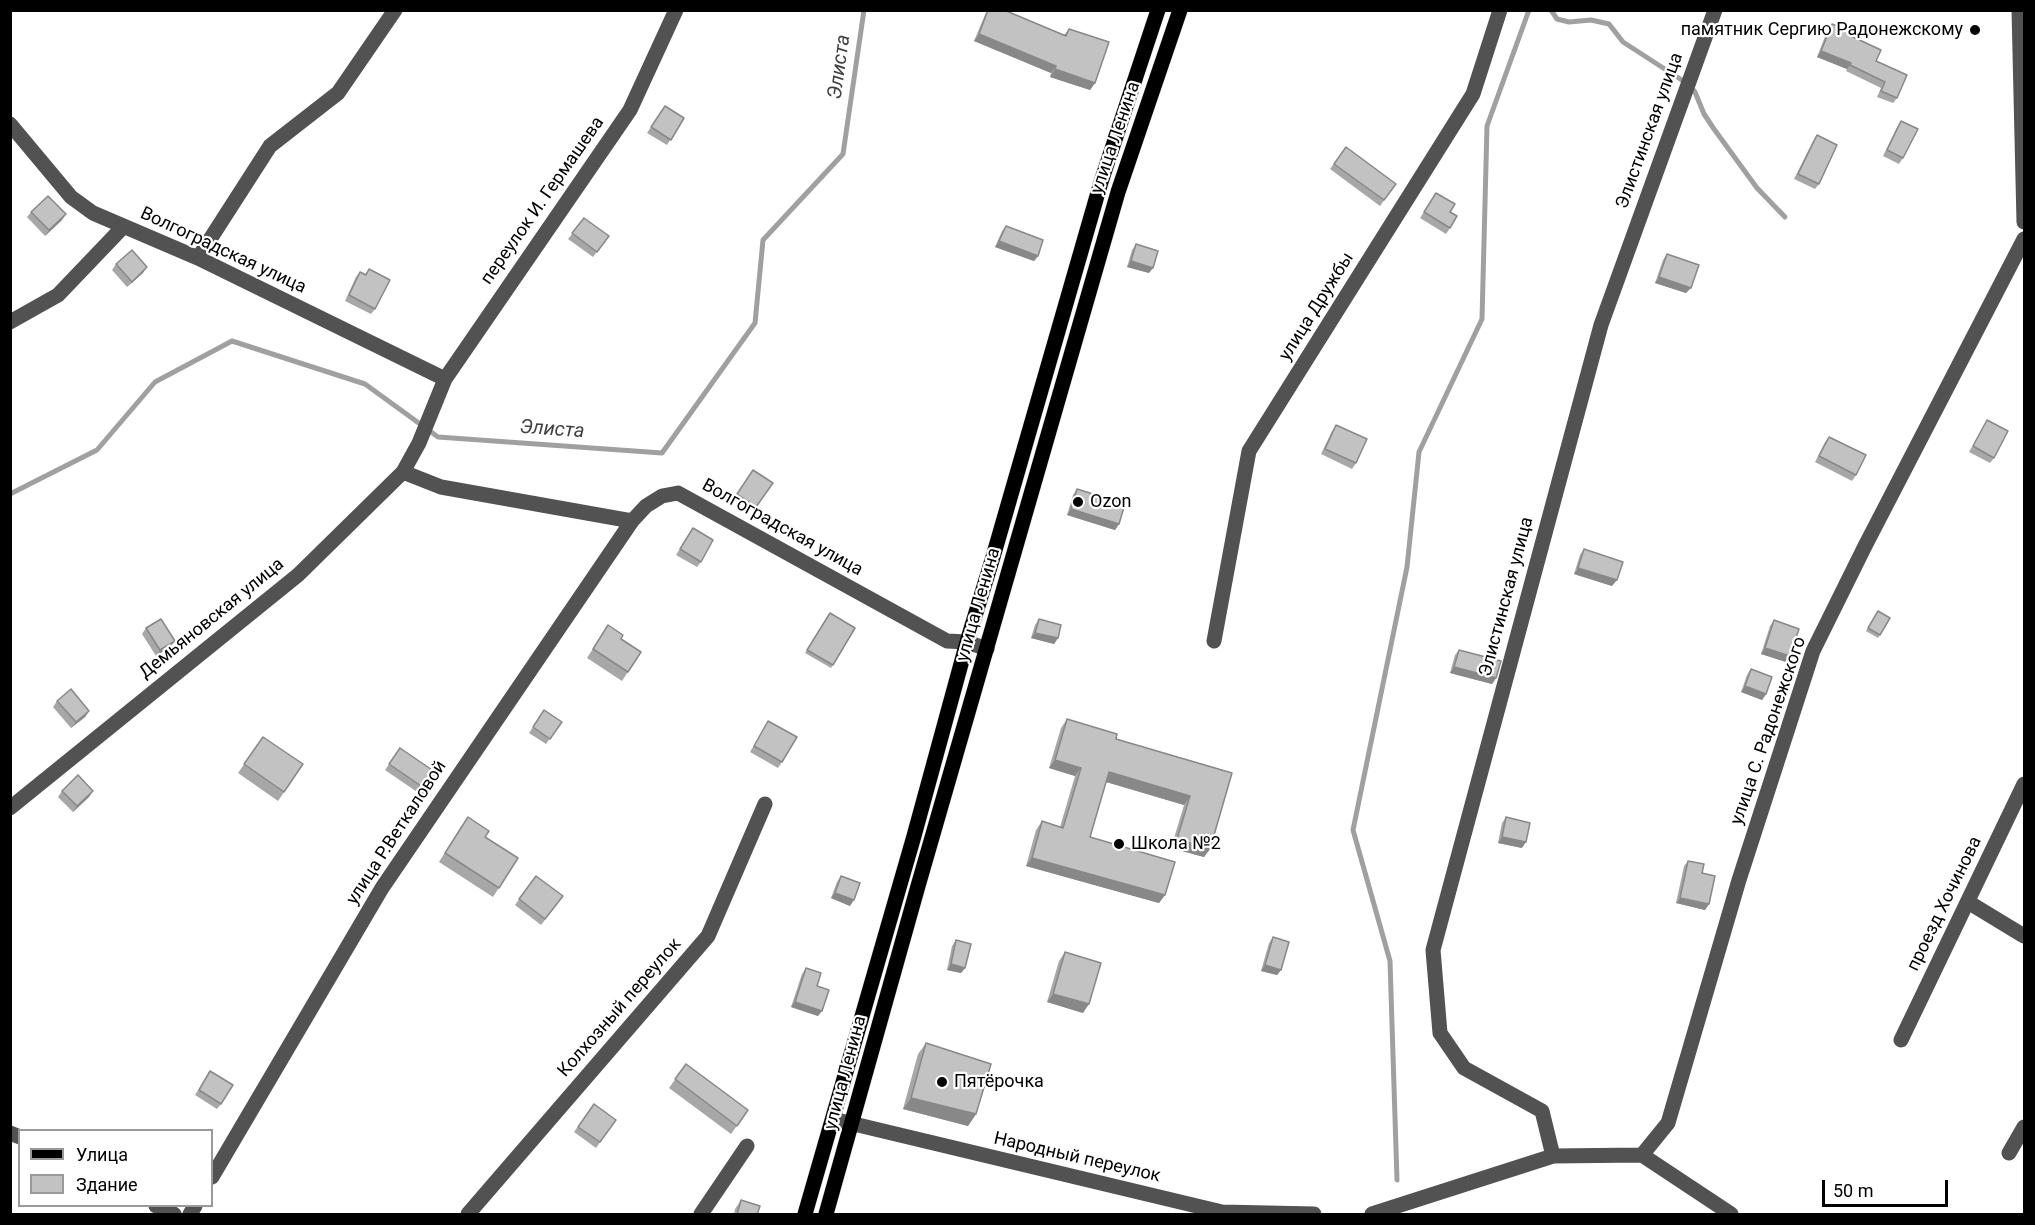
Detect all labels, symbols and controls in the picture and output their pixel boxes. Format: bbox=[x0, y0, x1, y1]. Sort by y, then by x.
place label: памятник Сергию Радонежскому bbox=[1681, 19, 1963, 41]
marker: памятник Сергию Радонежскому bbox=[1968, 23, 1982, 37]
water label: Элиста bbox=[824, 33, 856, 101]
street label: Элистинская улица bbox=[1612, 50, 1688, 212]
street label: улица Ленина bbox=[1087, 79, 1145, 197]
street label: переулок И. Гермашева bbox=[477, 113, 609, 289]
street label: Волгоградская улица bbox=[137, 203, 309, 299]
street label: улица Дружбы bbox=[1275, 249, 1359, 365]
water label: Элиста bbox=[519, 416, 585, 444]
street label: Волгоградская улица bbox=[698, 475, 866, 581]
place label: Ozon bbox=[1090, 491, 1131, 513]
marker: Ozon bbox=[1071, 495, 1085, 509]
street label: Элистинская улица bbox=[1475, 515, 1539, 679]
street label: улица Ленина bbox=[952, 546, 1006, 664]
street label: Демьяновская улица bbox=[135, 554, 289, 684]
street label: улица С. Радонежского bbox=[1727, 634, 1811, 828]
street label: улица Р.Веткаловой bbox=[342, 757, 452, 909]
place label: Школа №2 bbox=[1131, 833, 1221, 855]
street label: проезд Хочинова bbox=[1903, 833, 1987, 975]
marker: Школа №2 bbox=[1112, 837, 1126, 851]
street label: Колхозный переулок bbox=[554, 934, 686, 1082]
street label: улица Ленина bbox=[820, 1014, 872, 1132]
place label: Пятёрочка bbox=[954, 1071, 1044, 1093]
marker: Пятёрочка bbox=[935, 1075, 949, 1089]
street label: Народный переулок bbox=[992, 1128, 1162, 1188]
legend bbox=[18, 1129, 213, 1207]
text: Улица bbox=[76, 1144, 128, 1165]
scale bar bbox=[1825, 1168, 1951, 1206]
text: Здание bbox=[76, 1174, 138, 1195]
text: 50 m bbox=[1833, 1180, 1873, 1201]

